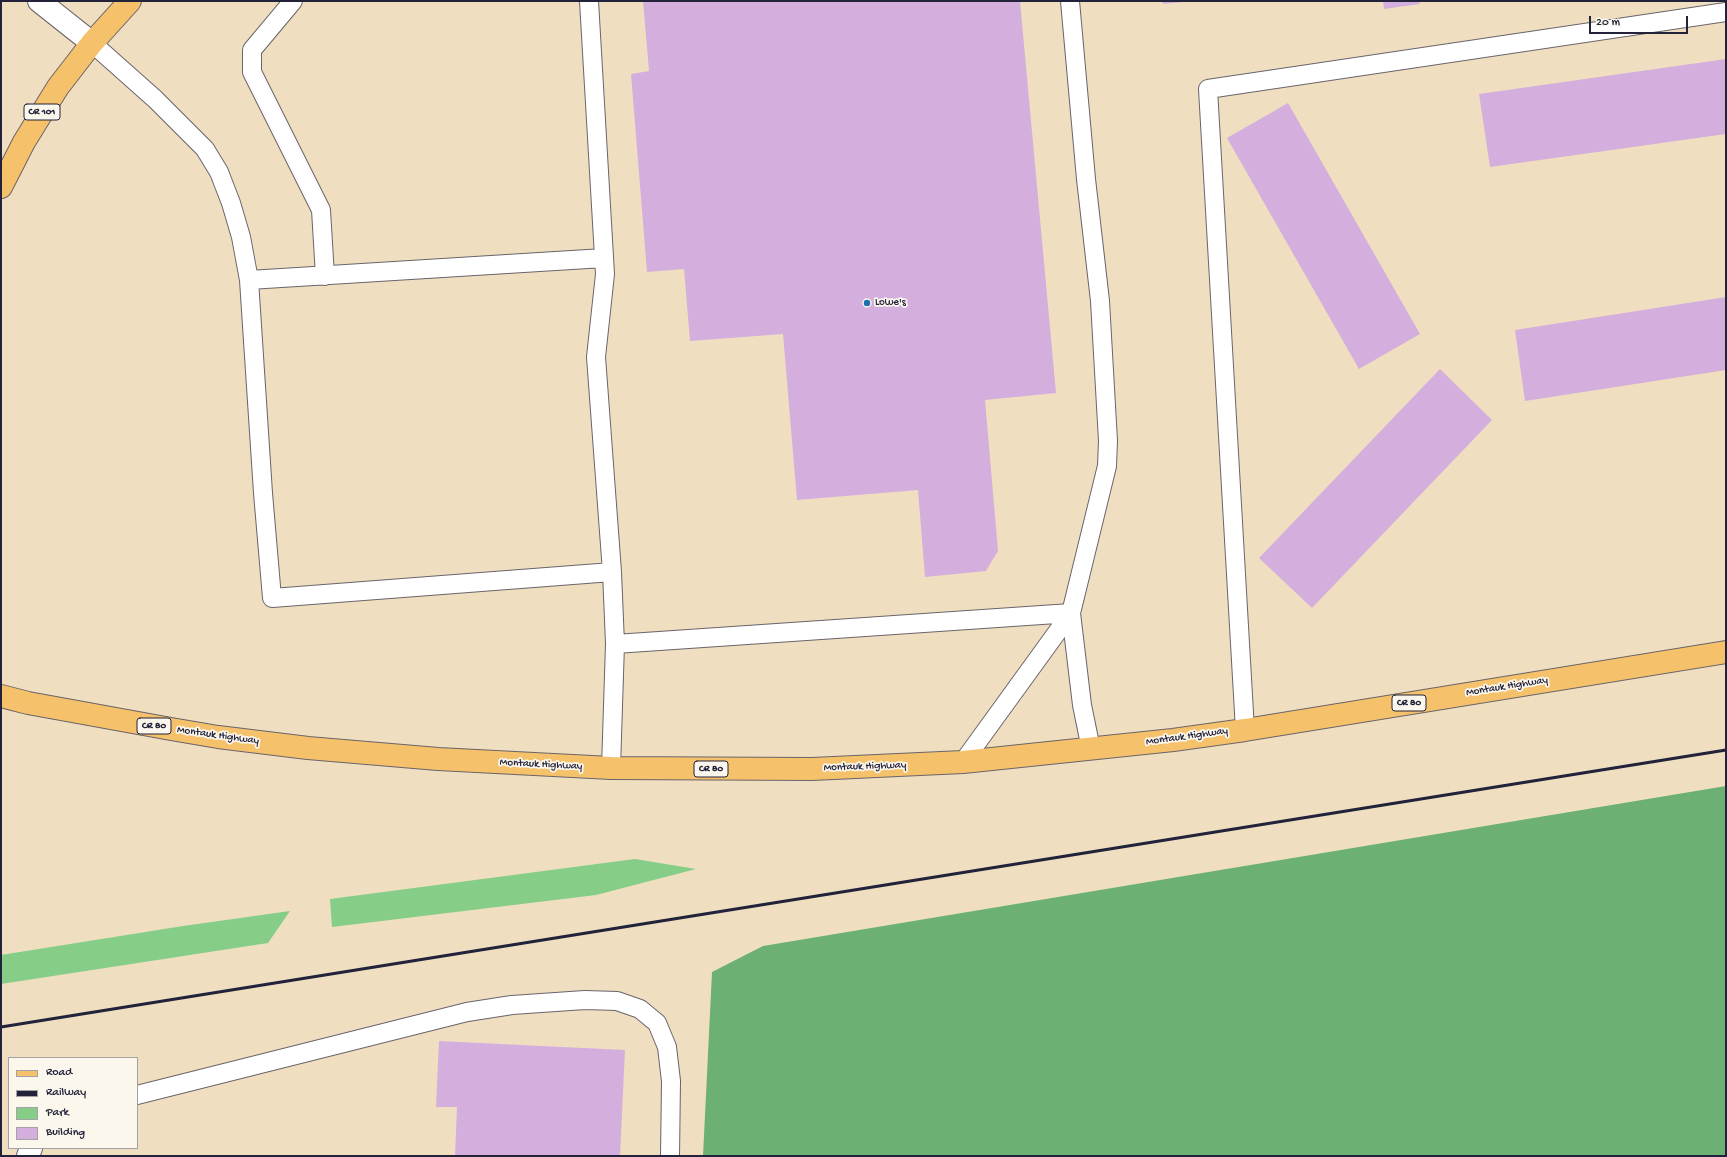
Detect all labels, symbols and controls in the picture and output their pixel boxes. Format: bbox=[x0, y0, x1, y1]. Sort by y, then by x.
scale bar bbox=[1591, 8, 1690, 34]
text: 20 m bbox=[1596, 16, 1620, 30]
road number: CR 101 bbox=[24, 104, 60, 120]
place label: Lowe's bbox=[875, 296, 906, 310]
marker: Lowe's bbox=[862, 298, 872, 308]
street label: Montauk Highway bbox=[1465, 674, 1549, 700]
road number: CR 80 bbox=[1392, 695, 1426, 711]
road number: CR 80 bbox=[137, 718, 171, 734]
street label: Montauk Highway bbox=[176, 724, 260, 748]
street label: Montauk Highway bbox=[1145, 725, 1229, 749]
street label: Montauk Highway bbox=[499, 756, 583, 774]
street label: Montauk Highway bbox=[823, 759, 907, 775]
road number: CR 80 bbox=[694, 761, 728, 777]
legend bbox=[8, 1057, 138, 1149]
text: Road bbox=[46, 1066, 72, 1080]
text: Railway bbox=[46, 1086, 86, 1100]
text: Park bbox=[46, 1106, 69, 1120]
text: Building bbox=[46, 1126, 85, 1140]

